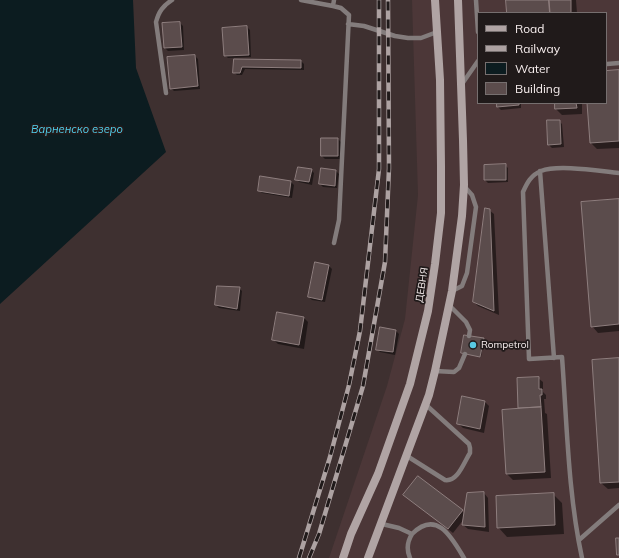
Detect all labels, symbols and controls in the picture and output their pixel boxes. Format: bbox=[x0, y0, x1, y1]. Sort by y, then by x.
legend bbox=[477, 12, 607, 104]
text: Road bbox=[515, 21, 544, 36]
text: Railway bbox=[515, 41, 560, 56]
text: Water bbox=[515, 61, 550, 76]
text: Building bbox=[515, 81, 560, 96]
water label: Варненско езеро bbox=[31, 123, 123, 137]
street label: ДЕВНЯ bbox=[413, 267, 431, 303]
place label: Rompetrol bbox=[481, 339, 529, 351]
marker: Rompetrol bbox=[468, 340, 478, 350]

